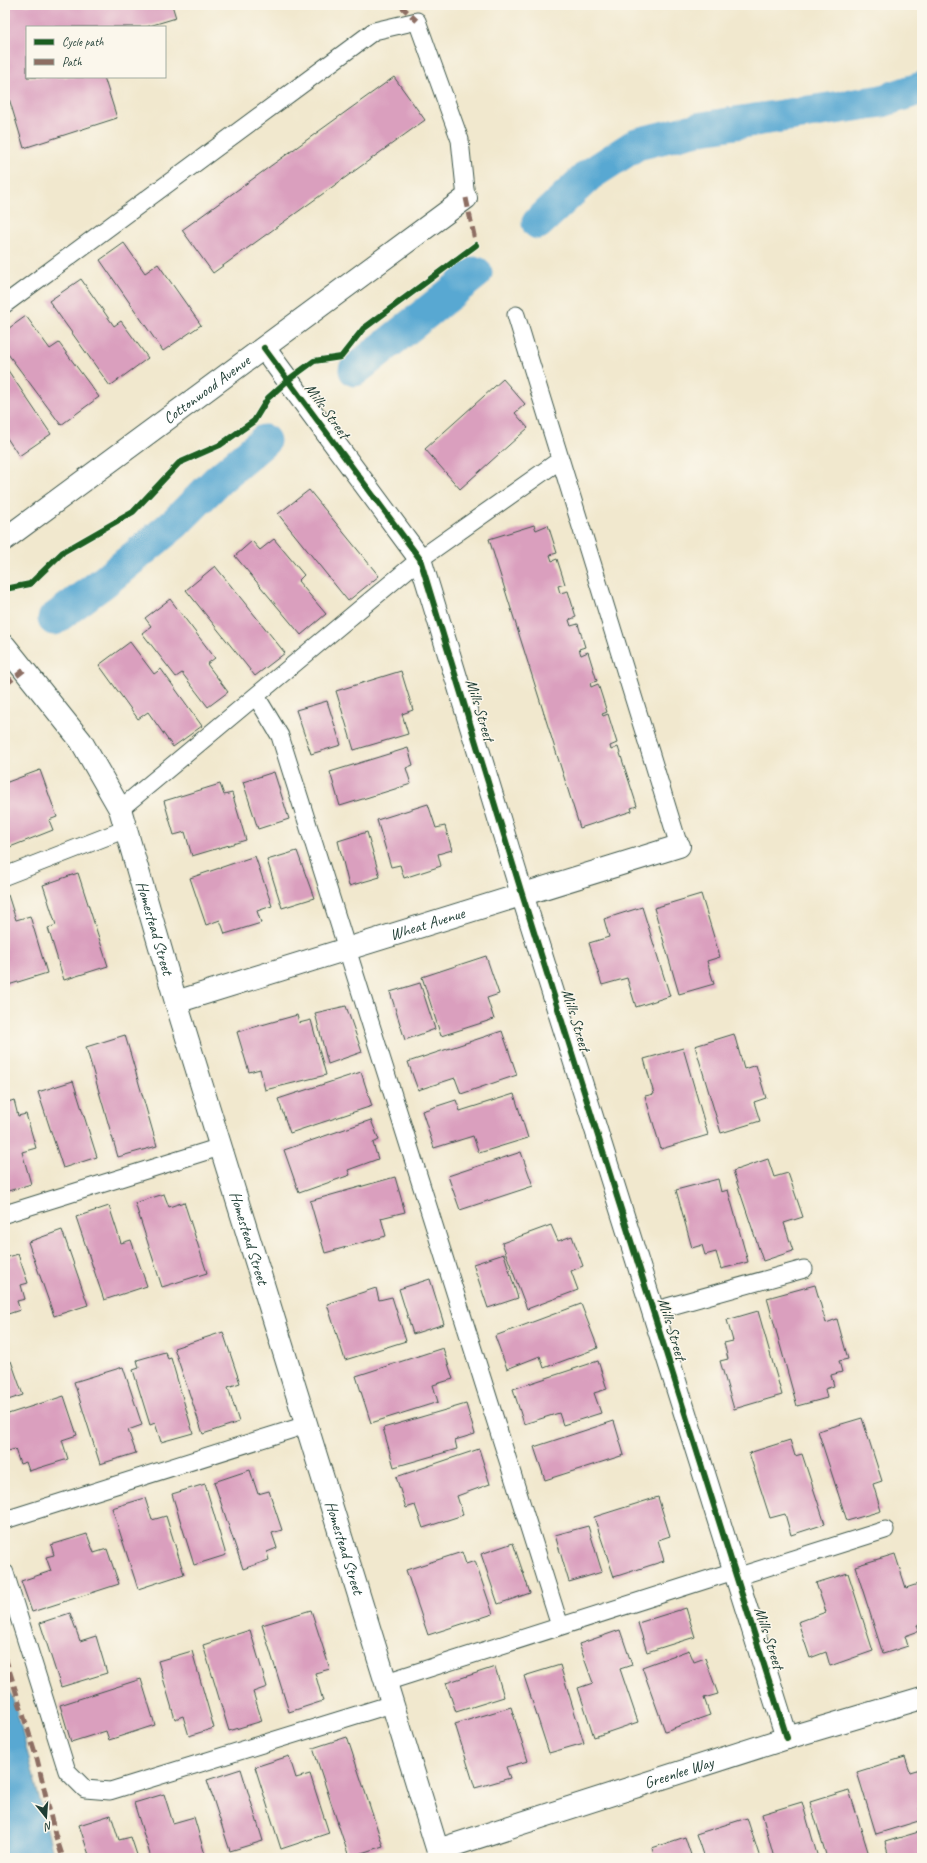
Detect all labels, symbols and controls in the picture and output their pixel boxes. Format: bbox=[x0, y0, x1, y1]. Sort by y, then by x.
legend bbox=[26, 26, 166, 78]
text: Cycle path bbox=[62, 34, 104, 50]
text: Path bbox=[62, 54, 82, 70]
street label: Cottonwood Avenue bbox=[159, 350, 256, 428]
street label: Mills Street bbox=[300, 379, 355, 445]
street label: Mills Street bbox=[461, 677, 500, 746]
street label: Homestead Street bbox=[131, 879, 178, 979]
street label: Wheat Avenue bbox=[387, 903, 469, 945]
street label: Mills Street bbox=[557, 987, 596, 1056]
street label: Homestead Street bbox=[225, 1189, 273, 1289]
street label: Mills Street bbox=[653, 1296, 692, 1365]
street label: Homestead Street bbox=[320, 1499, 369, 1598]
street label: Mills Street bbox=[750, 1605, 789, 1674]
street label: Greenlee Way bbox=[642, 1752, 717, 1793]
north arrow bbox=[26, 1797, 66, 1837]
text: N bbox=[42, 1819, 54, 1835]

